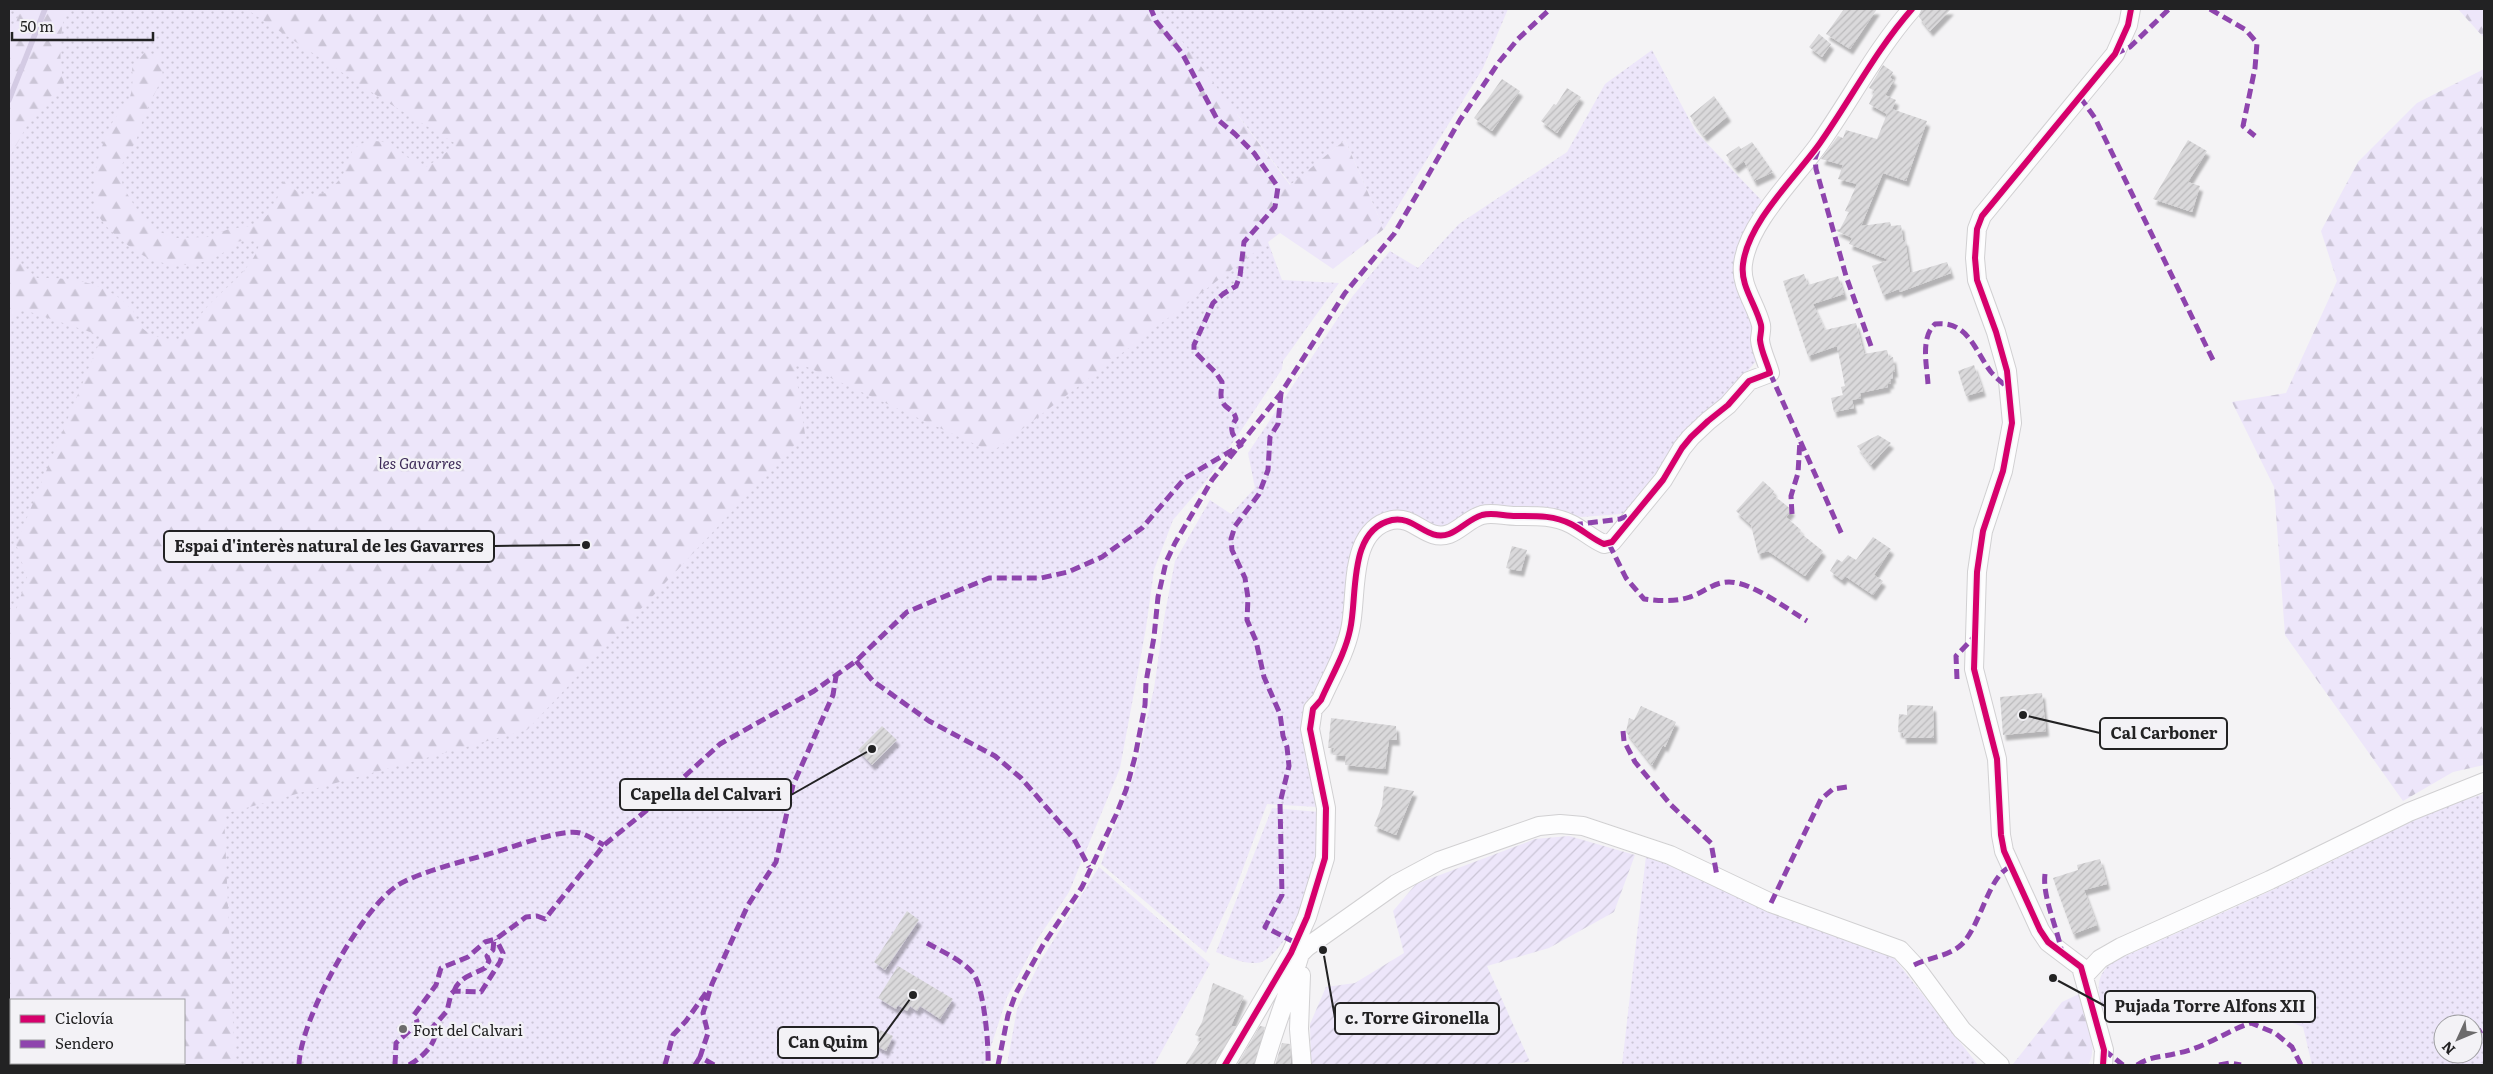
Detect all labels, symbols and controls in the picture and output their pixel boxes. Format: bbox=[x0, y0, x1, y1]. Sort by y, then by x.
scale bar bbox=[12, 10, 154, 42]
text: 50 m bbox=[20, 14, 54, 37]
park label: les Gavarres bbox=[378, 451, 462, 474]
callout: Espai d'interès natural de les Gavarres bbox=[164, 531, 494, 562]
text: Espai d'interès natural de les Gavarres bbox=[174, 533, 484, 557]
callout: Cal Carboner bbox=[2100, 718, 2227, 749]
text: Cal Carboner bbox=[2110, 720, 2218, 744]
callout: Capella del Calvari bbox=[620, 779, 791, 810]
text: Capella del Calvari bbox=[630, 781, 782, 805]
callout: Pujada Torre Alfons XII bbox=[2105, 991, 2315, 1022]
text: Pujada Torre Alfons XII bbox=[2115, 993, 2305, 1017]
legend bbox=[10, 999, 185, 1064]
callout: c. Torre Gironella bbox=[1335, 1003, 1499, 1034]
text: c. Torre Gironella bbox=[1345, 1005, 1490, 1029]
text: Ciclovía bbox=[55, 1006, 114, 1029]
north arrow bbox=[2433, 1014, 2483, 1064]
place label: Fort del Calvari bbox=[413, 1018, 523, 1041]
marker: Fort del Calvari bbox=[397, 1023, 409, 1035]
callout: Can Quim bbox=[778, 1027, 878, 1058]
text: Can Quim bbox=[788, 1029, 868, 1053]
text: Sendero bbox=[55, 1031, 114, 1054]
text: N bbox=[2436, 1037, 2459, 1060]

